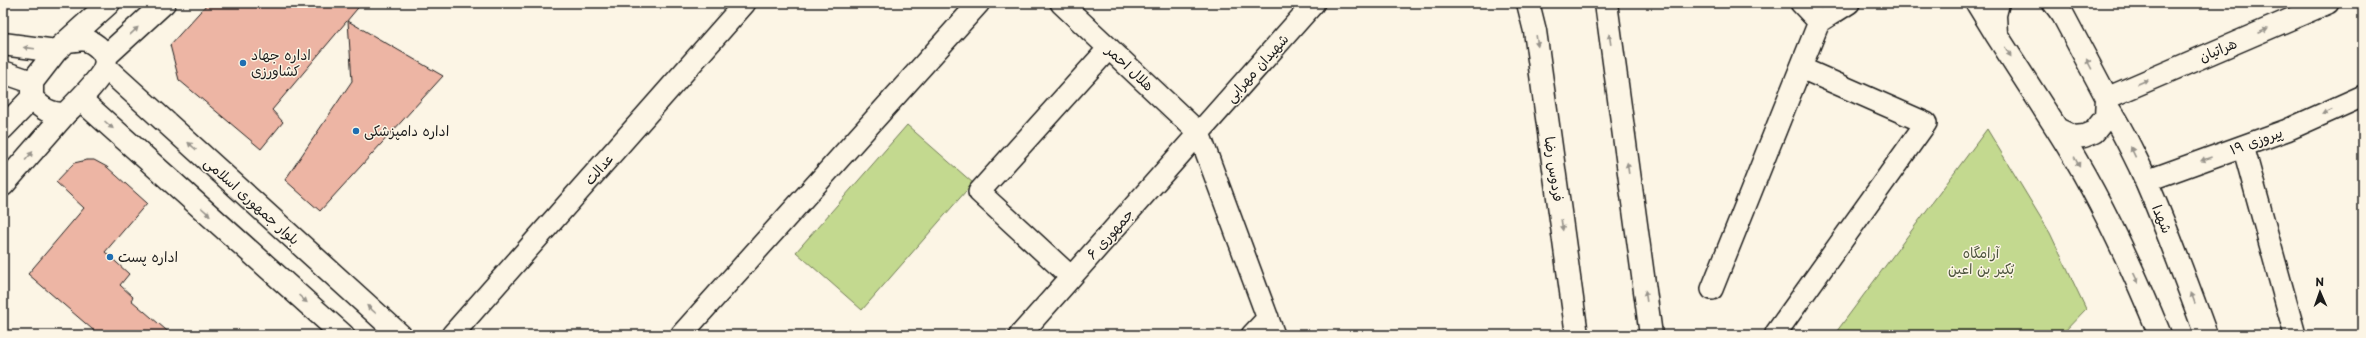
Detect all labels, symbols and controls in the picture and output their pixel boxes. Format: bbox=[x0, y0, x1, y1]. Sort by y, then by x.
one-way arrow bbox=[129, 26, 139, 36]
one-way arrow bbox=[2257, 28, 2268, 34]
street label: شهیدان مهرابی bbox=[1220, 29, 1293, 107]
street label: هراتیان bbox=[2196, 32, 2240, 67]
one-way arrow bbox=[1607, 33, 1613, 45]
one-way arrow bbox=[1534, 35, 1540, 47]
street label: هلال احمر bbox=[1101, 39, 1159, 95]
one-way arrow bbox=[23, 44, 35, 51]
place label: اداره جهاد کشاورزی bbox=[251, 44, 311, 81]
one-way arrow bbox=[2004, 46, 2011, 58]
marker: اداره جهاد کشاورزی bbox=[238, 58, 248, 68]
one-way arrow bbox=[2086, 58, 2092, 69]
one-way arrow bbox=[2138, 79, 2150, 85]
one-way arrow bbox=[2322, 109, 2333, 115]
place label: اداره دامپزشکی bbox=[364, 120, 449, 141]
one-way arrow bbox=[104, 121, 114, 130]
street label: پیروزی ۱۹ bbox=[2226, 121, 2285, 160]
marker: اداره دامپزشکی bbox=[351, 126, 361, 136]
street label: فردوس رضا bbox=[1540, 135, 1569, 203]
one-way arrow bbox=[187, 141, 197, 151]
one-way arrow bbox=[2130, 147, 2136, 158]
street label: عدالت bbox=[579, 148, 618, 189]
one-way arrow bbox=[24, 150, 33, 161]
street label: بلوار جمهوری اسلامی bbox=[200, 152, 305, 249]
one-way arrow bbox=[2200, 156, 2212, 162]
one-way arrow bbox=[2073, 157, 2080, 168]
one-way arrow bbox=[1625, 162, 1631, 174]
street label: شهدا bbox=[2147, 201, 2178, 236]
street label: جمهوری ۶ bbox=[1081, 204, 1138, 264]
one-way arrow bbox=[201, 207, 211, 217]
one-way arrow bbox=[1559, 219, 1565, 231]
park label: آرامگاه بُکیر بن اعین bbox=[1948, 242, 2014, 279]
place label: اداره پست bbox=[118, 246, 178, 267]
marker: اداره پست bbox=[105, 252, 115, 262]
one-way arrow bbox=[2133, 272, 2139, 284]
north arrow bbox=[2300, 272, 2340, 312]
text: N bbox=[2315, 273, 2325, 290]
one-way arrow bbox=[1643, 290, 1649, 302]
one-way arrow bbox=[2189, 292, 2195, 304]
one-way arrow bbox=[298, 294, 308, 303]
one-way arrow bbox=[366, 304, 376, 313]

